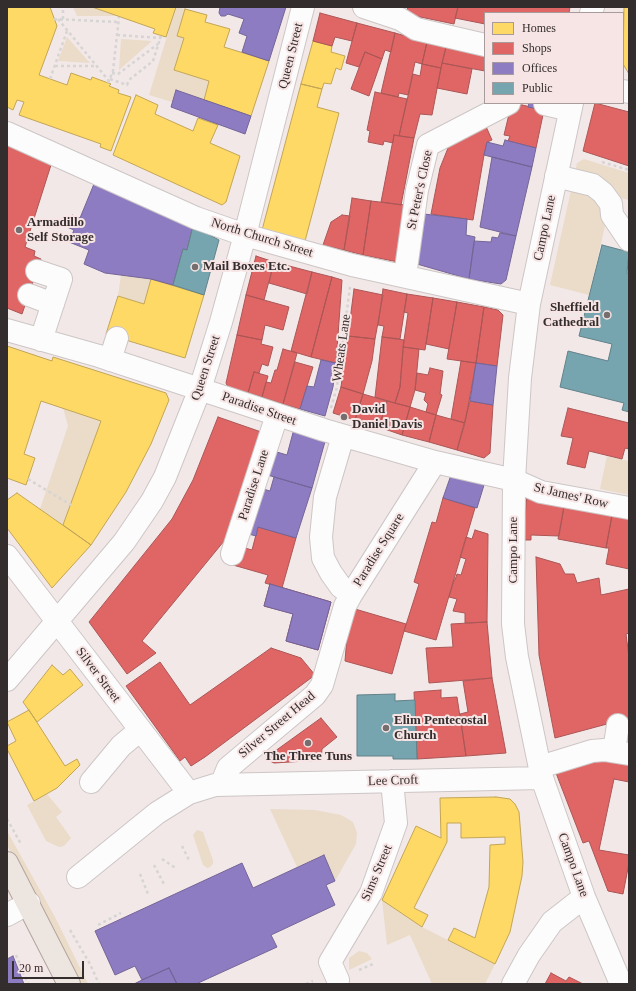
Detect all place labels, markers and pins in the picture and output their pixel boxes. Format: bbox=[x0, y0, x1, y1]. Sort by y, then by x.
place label: Armadillo Self Storage bbox=[27, 215, 94, 246]
marker: Armadillo Self Storage bbox=[14, 225, 24, 235]
place label: Mail Boxes Etc. bbox=[203, 259, 290, 275]
marker: Mail Boxes Etc. bbox=[190, 262, 200, 272]
place label: Sheffield Cathedral bbox=[543, 300, 599, 331]
marker: Sheffield Cathedral bbox=[602, 310, 612, 320]
place label: David Daniel Davis bbox=[352, 402, 422, 433]
marker: David Daniel Davis bbox=[339, 412, 349, 422]
place label: Elim Pentecostal Church bbox=[394, 713, 487, 744]
marker: Elim Pentecostal Church bbox=[381, 723, 391, 733]
marker: The Three Tuns bbox=[303, 738, 313, 748]
place label: The Three Tuns bbox=[264, 749, 352, 765]

